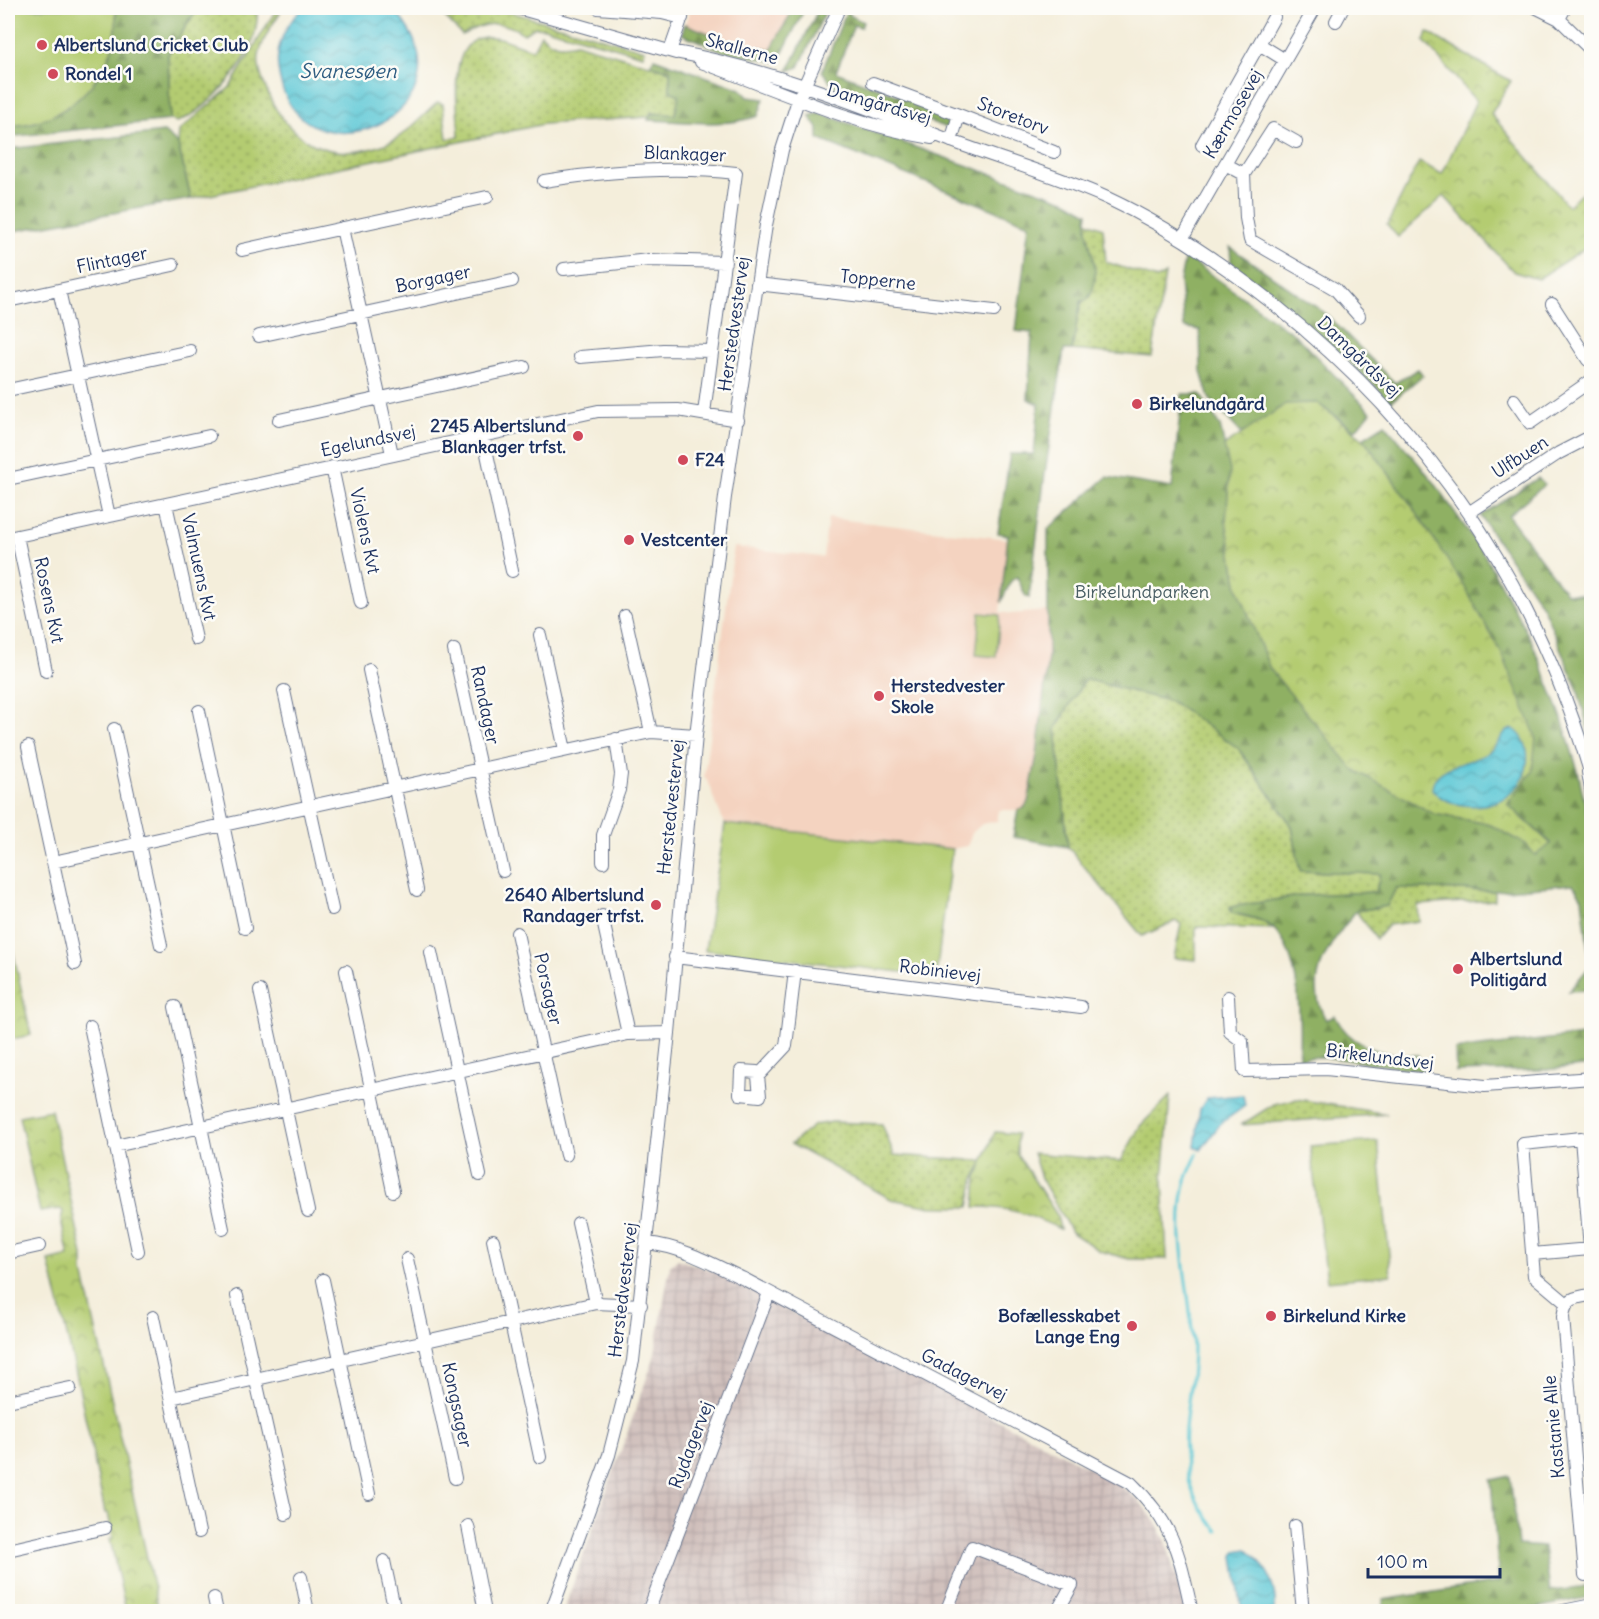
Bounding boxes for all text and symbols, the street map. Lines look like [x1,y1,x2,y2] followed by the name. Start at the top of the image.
[703,28,781,69] street label: Skallerne
[54,33,248,56] place label: Albertslund Cricket Club
[35,38,49,52] marker: Albertslund Cricket Club
[300,58,397,83] water label: Svanesøen
[65,62,133,85] place label: Rondel 1
[1198,65,1267,163] street label: Kærmosevej
[46,67,60,81] marker: Rondel 1
[824,78,934,129] street label: Damgårdsvej
[974,91,1052,140] street label: Storetorv
[643,141,727,166] street label: Blankager
[74,241,150,278] street label: Flintager
[713,255,754,393] street label: Herstedvestervej
[393,259,473,298] street label: Borgager
[839,264,917,295] street label: Topperne
[1313,311,1406,402] street label: Damgårdsvej
[1149,392,1265,415] place label: Birkelundgård
[1130,397,1144,411] marker: Birkelundgård
[430,414,566,458] place label: 2745 Albertslund Blankager trfst.
[318,419,417,462] street label: Egelundsvej
[571,429,585,443] marker: 2745 Albertslund Blankager trfst.
[1487,430,1552,483] street label: Ulfbuen
[695,448,726,471] place label: F24
[676,453,690,467] marker: F24
[345,486,386,576] street label: Violens Kvt
[177,511,222,623] street label: Valmuens Kvt
[641,528,728,551] place label: Vestcenter
[622,533,636,547] marker: Vestcenter
[29,555,70,645] street label: Rosens Kvt
[1075,580,1209,603] park label: Birkelundparken
[466,663,505,747] street label: Randager
[891,674,1005,718] place label: Herstedvester Skole
[872,689,886,703] marker: Herstedvester Skole
[652,738,689,876] street label: Herstedvestervej
[505,883,644,927] place label: 2640 Albertslund Randager trfst.
[649,898,663,912] marker: 2640 Albertslund Randager trfst.
[1470,947,1563,991] place label: Albertslund Politigård
[529,951,568,1028] street label: Porsager
[898,954,982,987] street label: Robinievej
[1451,962,1465,976] marker: Albertslund Politigård
[1325,1039,1435,1075] street label: Birkelundsvej
[603,1221,642,1359] street label: Herstedvestervej
[998,1304,1121,1348] place label: Bofællesskabet Lange Eng
[1283,1304,1406,1327] place label: Birkelund Kirke
[1264,1309,1278,1323] marker: Birkelund Kirke
[1125,1319,1139,1333] marker: Bofællesskabet Lange Eng
[917,1343,1011,1406] street label: Gadagervej
[437,1360,478,1450] street label: Kongsager
[1538,1374,1569,1480] street label: Kastanie Alle
[663,1398,718,1492] street label: Rydagervej
[1368,1541,1500,1579] scale bar
[1377,1550,1428,1573] text: 100 m

